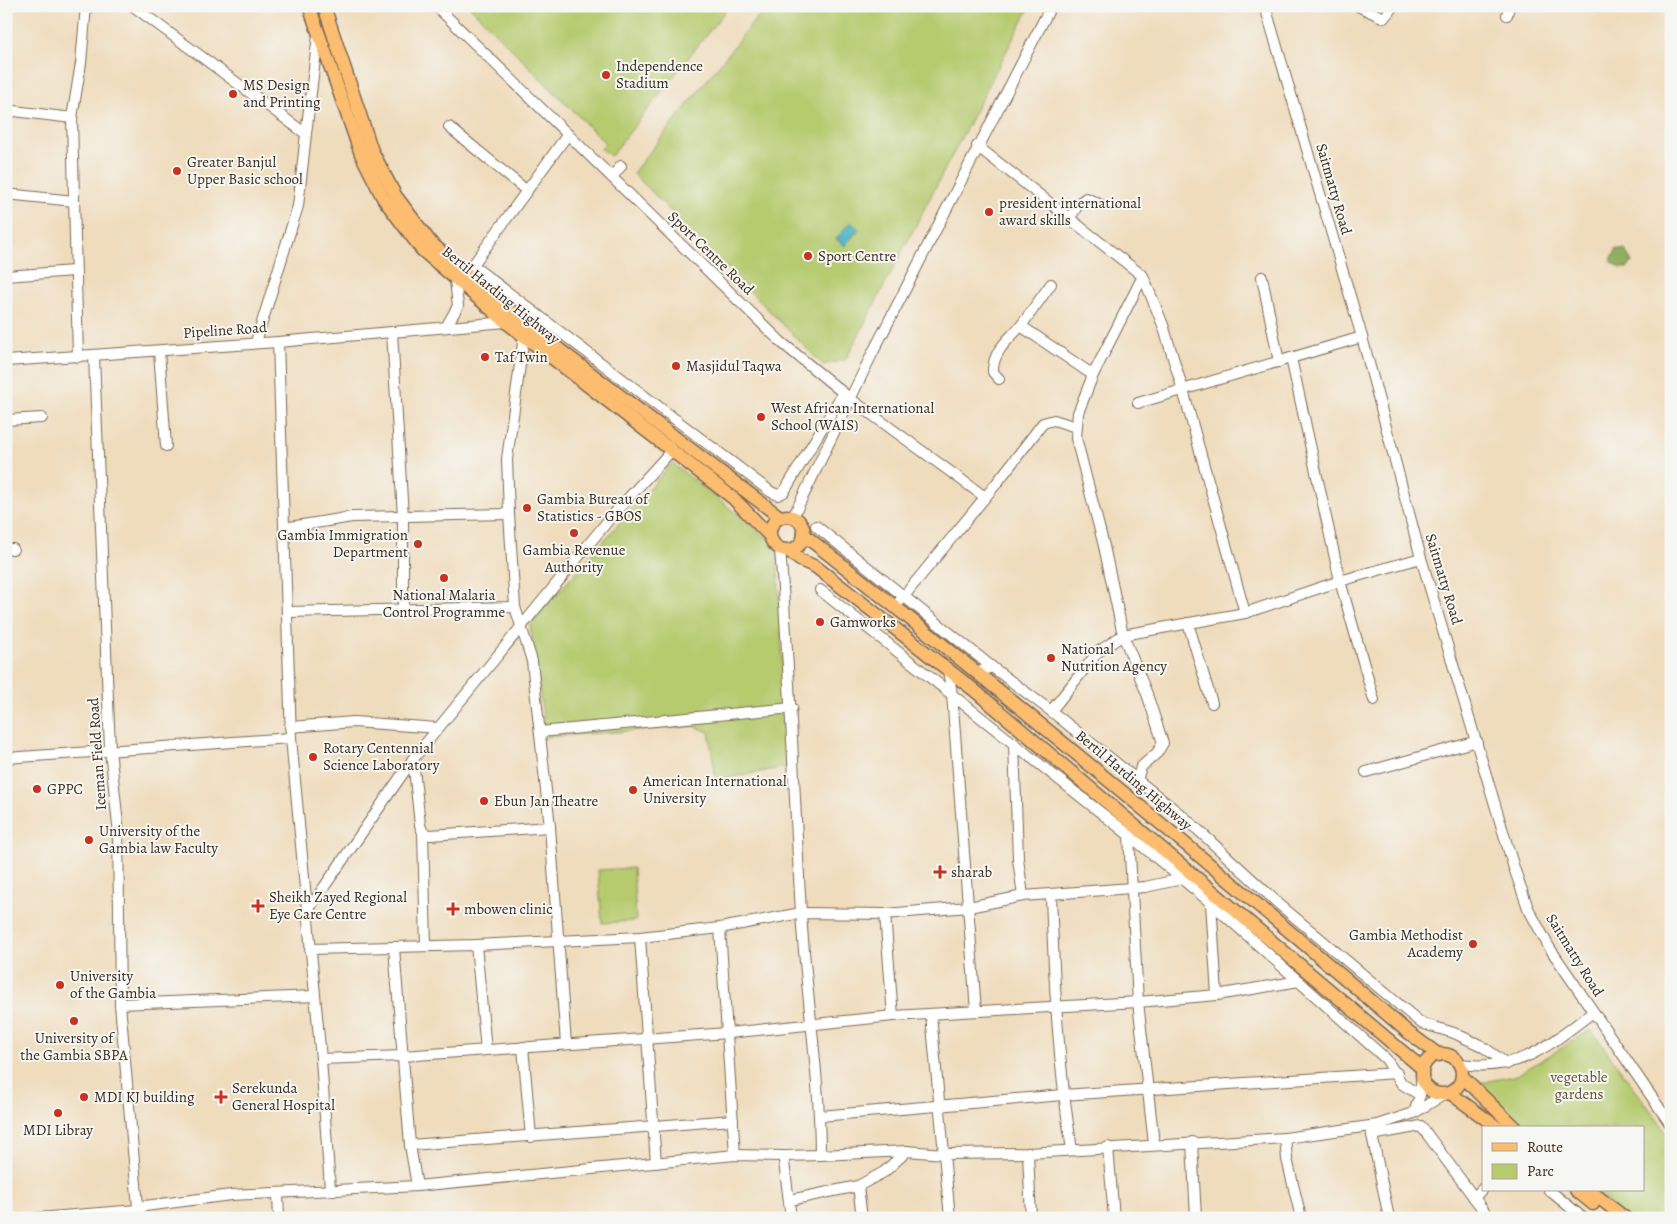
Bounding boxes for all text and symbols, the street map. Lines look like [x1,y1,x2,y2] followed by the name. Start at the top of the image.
[616,56,703,93] place label: Independence Stadium
[600,69,612,81] marker: Independence Stadium
[243,75,321,112] place label: MS Design and Printing
[227,88,239,100] marker: MS Design and Printing
[1311,141,1357,238] street label: Saitmatty Road
[187,152,303,189] place label: Greater Banjul Upper Basic school
[171,165,183,177] marker: Greater Banjul Upper Basic school
[999,193,1141,230] place label: president international award skills
[983,206,995,218] marker: president international award skills
[664,207,759,300] street label: Sport Centre Road
[438,241,564,349] street label: Bertil Harding Highway
[818,246,897,266] place label: Sport Centre
[802,250,814,262] marker: Sport Centre
[182,317,269,343] street label: Pipeline Road
[495,347,548,367] place label: Taf Twin
[479,351,491,363] marker: Taf Twin
[686,356,782,376] place label: Masjidul Taqwa
[670,360,682,372] marker: Masjidul Taqwa
[770,398,935,435] place label: West African International School (WAIS)
[755,411,767,423] marker: West African International School (WAIS)
[537,489,650,526] place label: Gambia Bureau of Statistics - GBOS
[521,502,533,514] marker: Gambia Bureau of Statistics - GBOS
[277,525,408,562] place label: Gambia Immigration Department
[568,527,580,539] marker: Gambia Revenue Authority
[1421,531,1468,628] street label: Saitmatty Road
[412,538,424,550] marker: Gambia Immigration Department
[523,540,626,577] place label: Gambia Revenue Authority
[438,572,450,584] marker: National Malaria Control Programme
[383,585,505,622] place label: National Malaria Control Programme
[830,612,896,632] place label: Gamworks
[814,616,826,628] marker: Gamworks
[1061,639,1167,676] place label: National Nutrition Agency
[1045,652,1057,664] marker: National Nutrition Agency
[83,696,111,811] street label: Iceman Field Road
[1072,725,1197,835] street label: Bertil Harding Highway
[323,738,440,775] place label: Rotary Centennial Science Laboratory
[307,751,319,763] marker: Rotary Centennial Science Laboratory
[642,771,787,808] place label: American International University
[47,779,83,799] place label: GPPC
[31,783,43,795] marker: GPPC
[627,784,639,796] marker: American International University
[494,791,599,811] place label: Ebun Jan Theatre
[478,795,490,807] marker: Ebun Jan Theatre
[99,821,218,858] place label: University of the Gambia law Faculty
[83,834,95,846] marker: University of the Gambia law Faculty
[951,862,993,882] place label: sharab
[933,865,947,879] marker: sharab
[269,887,407,924] place label: Sheikh Zayed Regional Eye Care Centre
[251,899,265,913] marker: Sheikh Zayed Regional Eye Care Centre
[464,899,553,919] place label: mbowen clinic
[446,902,460,916] marker: mbowen clinic
[1542,910,1609,1001] street label: Saitmatty Road
[1349,925,1463,962] place label: Gambia Methodist Academy
[1467,938,1479,950] marker: Gambia Methodist Academy
[70,966,156,1003] place label: University of the Gambia
[54,979,66,991] marker: University of the Gambia
[68,1015,80,1027] marker: University of the Gambia SBPA
[20,1028,128,1065] place label: University of the Gambia SBPA
[1549,1067,1608,1104] park label: vegetable gardens
[232,1078,335,1115] place label: Serekunda General Hospital
[94,1087,195,1107] place label: MDI KJ building
[214,1090,228,1104] marker: Serekunda General Hospital
[78,1091,90,1103] marker: MDI KJ building
[52,1107,64,1119] marker: MDI Libray
[23,1120,93,1140] place label: MDI Libray
[1482,1126,1644,1192] legend
[1527,1137,1563,1157] text: Route
[1527,1161,1554,1181] text: Parc

